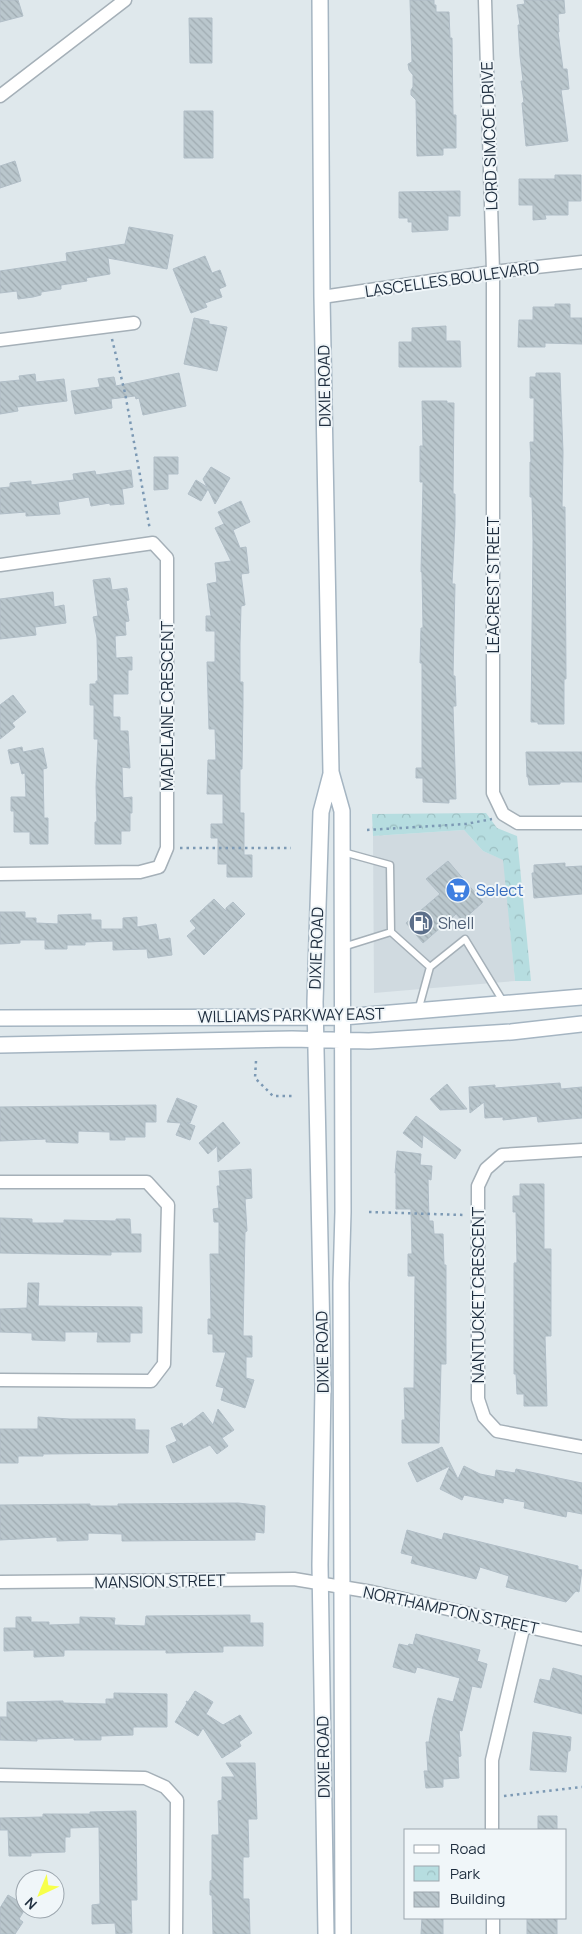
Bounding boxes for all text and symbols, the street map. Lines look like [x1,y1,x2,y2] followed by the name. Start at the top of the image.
[475,61,503,211] street label: LORD SIMCOE DRIVE
[363,256,541,302] street label: LASCELLES BOULEVARD
[312,344,336,427] street label: DIXIE ROAD
[482,516,504,653] street label: LEACREST STREET
[156,621,178,791] street label: MADELAINE CRESCENT
[445,877,471,903] supermarket icon: Select
[476,879,524,901] place label: Select
[304,906,328,990] street label: DIXIE ROAD
[408,910,434,936] fuel station icon: Shell
[438,912,474,934] place label: Shell
[197,1002,385,1028] street label: WILLIAMS PARKWAY EAST
[467,1206,489,1383] street label: NANTUCKET CRESCENT
[310,1310,334,1393] street label: DIXIE ROAD
[94,1569,226,1593] street label: MANSION STREET
[361,1581,541,1639] street label: NORTHAMPTON STREET
[311,1715,335,1798] street label: DIXIE ROAD
[404,1829,567,1919] legend
[450,1838,486,1859] text: Road
[450,1863,480,1884] text: Park
[15,1869,65,1919] north arrow
[450,1888,505,1909] text: Building
[20,1893,41,1914] text: N

